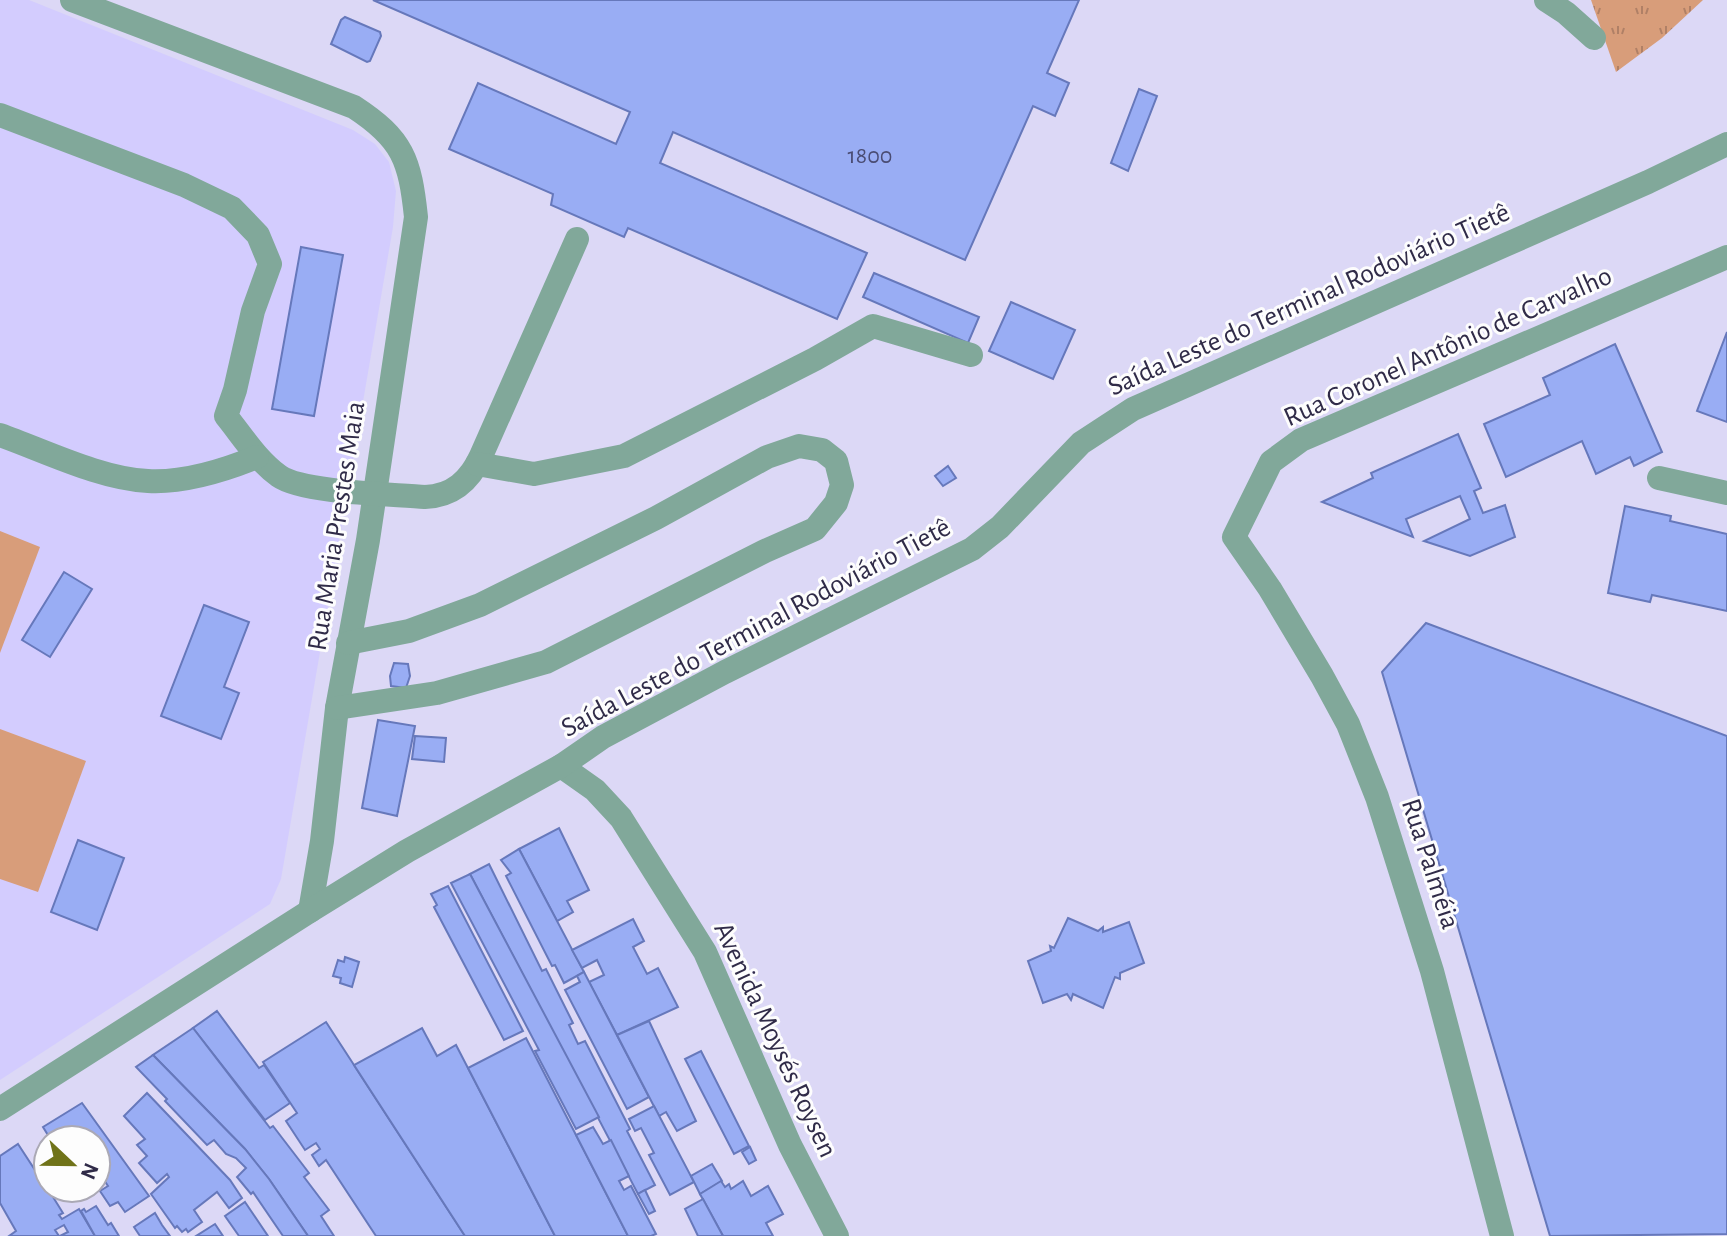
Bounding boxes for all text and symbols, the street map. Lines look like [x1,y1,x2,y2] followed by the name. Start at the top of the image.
[848,144,892,168] house number: 1800
[1104,198,1514,402] street label: Saída Leste do Terminal Rodoviário Tietê
[1280,262,1616,432] street label: Rua Coronel Antônio de Carvalho
[303,399,371,653] street label: Rua Maria Prestes Maia
[557,513,955,743] street label: Saída Leste do Terminal Rodoviário Tietê
[1396,795,1464,933] street label: Rua Palméia
[708,918,842,1162] street label: Avenida Moysés Roysen
[32,1124,112,1204] north arrow
[77,1160,103,1182] text: N

